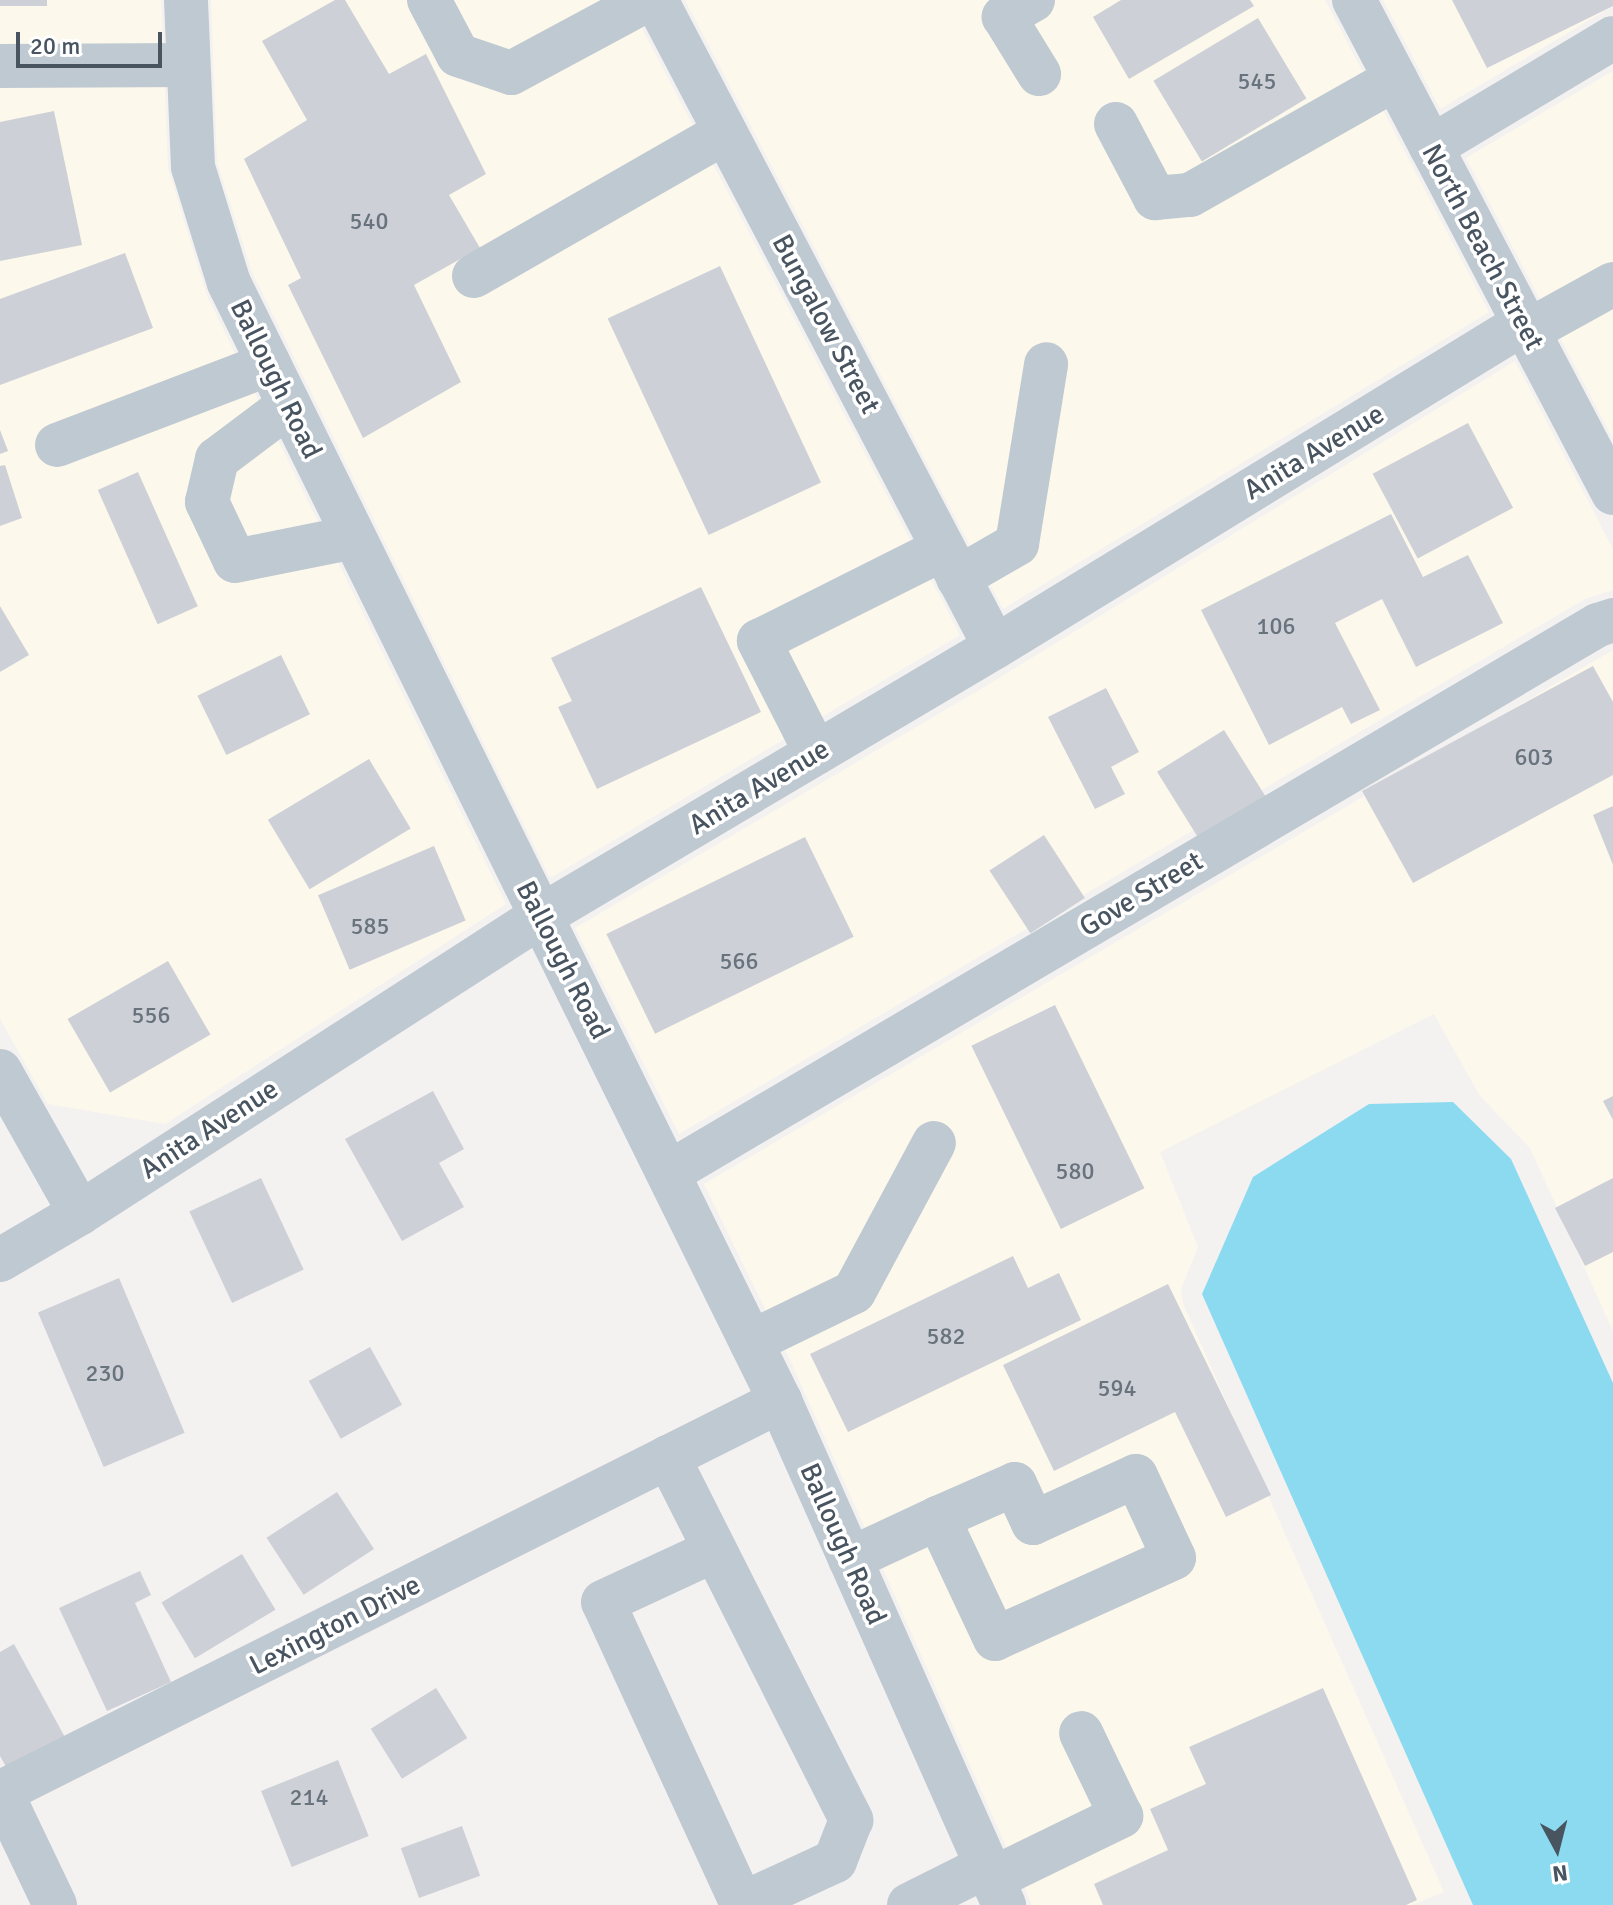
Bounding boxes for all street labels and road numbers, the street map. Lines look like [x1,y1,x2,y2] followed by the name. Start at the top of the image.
[1415,138,1551,356] street label: North Beach Street
[765,229,887,419] street label: Bungalow Street
[223,294,329,464] street label: Ballough Road
[1238,397,1390,507] street label: Anita Avenue
[683,732,835,842] street label: Anita Avenue
[1073,844,1209,944] street label: Gove Street
[509,875,617,1045] street label: Ballough Road
[134,1072,284,1186] street label: Anita Avenue
[792,1458,894,1630] street label: Ballough Road
[244,1568,426,1682] street label: Lexington Drive

